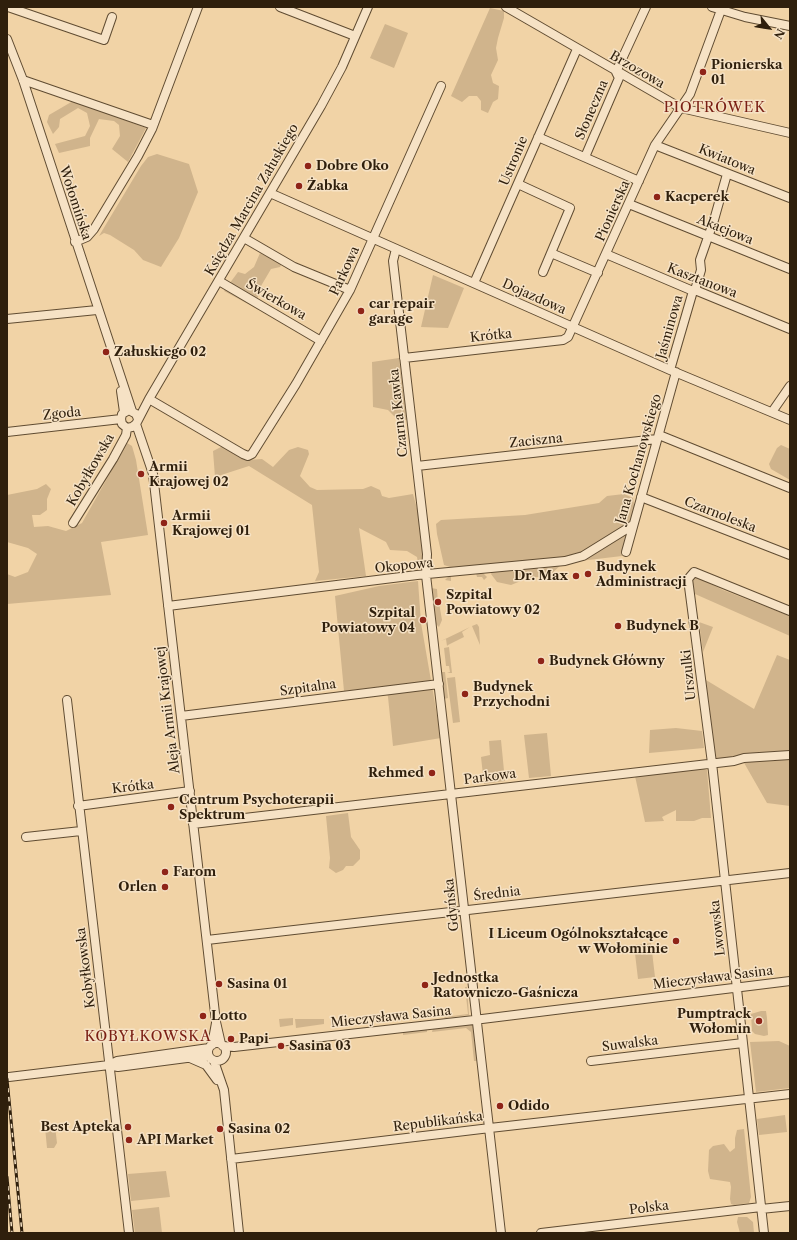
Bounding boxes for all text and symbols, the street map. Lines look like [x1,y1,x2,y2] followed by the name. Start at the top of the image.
[749,8,789,48] north arrow
[771,26,788,42] text: N
[607,48,667,92] street label: Brzozowa
[711,57,782,88] place label: Pionierska 01
[698,67,708,77] marker: Pionierska 01
[572,78,612,142] street label: Słoneczna
[664,100,766,116] district label: PIOTRÓWEK
[202,121,302,279] street label: Księdza Marcina Załuskiego
[497,134,531,188] street label: Ustronie
[696,142,758,178] street label: Kwiatowa
[316,158,389,174] place label: Dobre Oko
[303,161,313,171] marker: Dobre Oko
[56,164,94,242] street label: Wołomińska
[307,178,348,194] place label: Żabka
[593,178,633,244] street label: Pionierska
[294,181,304,191] marker: Żabka
[665,189,729,205] place label: Kacperek
[652,192,662,202] marker: Kacperek
[695,212,755,248] street label: Akacjowa
[327,244,363,298] street label: Parkowa
[665,260,739,302] street label: Kasztanowa
[243,276,309,324] street label: Świerkowa
[500,276,568,318] street label: Dojazdowa
[653,293,687,361] street label: Jaśminowa
[369,296,435,327] place label: car repair garage
[356,306,366,316] marker: car repair garage
[469,326,513,346] street label: Krótka
[114,344,206,360] place label: Załuskiego 02
[101,347,111,357] marker: Załuskiego 02
[387,368,411,458] street label: Czarna Kawka
[613,392,665,526] street label: Jana Kochanowskiego
[42,404,82,424] street label: Zgoda
[508,430,564,452] street label: Zaciszna
[64,431,118,509] street label: Kobyłkowska
[149,459,229,490] place label: Armii Krajowej 02
[136,469,146,479] marker: Armii Krajowej 02
[682,494,758,536] street label: Czarnoleska
[172,508,250,539] place label: Armii Krajowej 01
[159,518,169,528] marker: Armii Krajowej 01
[374,555,434,577] street label: Okopowa
[596,559,687,590] place label: Budynek Administracji
[514,568,568,584] place label: Dr. Max
[583,569,593,579] marker: Budynek Administracji
[571,571,581,581] marker: Dr. Max
[446,587,540,618] place label: Szpital Powiatowy 02
[433,597,443,607] marker: Szpital Powiatowy 02
[321,605,415,636] place label: Szpital Powiatowy 04
[418,615,428,625] marker: Szpital Powiatowy 04
[626,618,699,634] place label: Budynek B
[613,621,623,631] marker: Budynek B
[152,645,184,775] street label: Aleja Armii Krajowej
[679,649,699,701] street label: Urszulki
[549,653,665,669] place label: Budynek Główny
[536,656,546,666] marker: Budynek Główny
[279,676,337,700] street label: Szpitalna
[473,679,550,710] place label: Budynek Przychodni
[460,689,470,699] marker: Budynek Przychodni
[368,765,424,781] place label: Rehmed
[463,766,517,788] street label: Parkowa
[427,768,437,778] marker: Rehmed
[111,777,155,797] street label: Krótka
[179,792,334,823] place label: Centrum Psychoterapii Spektrum
[166,802,176,812] marker: Centrum Psychoterapii Spektrum
[173,864,216,880] place label: Farom
[160,867,170,877] marker: Farom
[441,878,463,932] street label: Gdyńska
[118,879,157,895] place label: Orlen
[160,882,170,892] marker: Orlen
[473,883,521,905] street label: Średnia
[707,899,729,957] street label: Lwowska
[488,926,668,957] place label: I Liceum Ogólnokształcące w Wołominie
[73,927,99,1009] street label: Kobyłkowska
[671,936,681,946] marker: I Liceum Ogólnokształcące w Wołominie
[652,963,774,993] street label: Mieczysława Sasina
[433,970,578,1001] place label: Jednostka Ratowniczo-Gaśnicza
[227,976,287,992] place label: Sasina 01
[214,979,224,989] marker: Sasina 01
[420,980,430,990] marker: Jednostka Ratowniczo-Gaśnicza
[330,1003,452,1031] street label: Mieczysława Sasina
[677,1006,751,1037] place label: Pumptrack Wołomin
[211,1008,247,1024] place label: Lotto
[198,1011,208,1021] marker: Lotto
[754,1016,764,1026] marker: Pumptrack Wołomin
[84,1029,212,1045] district label: KOBYŁKOWSKA
[239,1031,269,1047] place label: Papi
[601,1033,659,1055] street label: Suwalska
[226,1034,236,1044] marker: Papi
[289,1038,351,1054] place label: Sasina 03
[276,1041,286,1051] marker: Sasina 03
[508,1098,549,1114] place label: Odido
[495,1101,505,1111] marker: Odido
[392,1109,484,1135] street label: Republikańska
[40,1119,120,1135] place label: Best Apteka
[228,1121,290,1137] place label: Sasina 02
[123,1122,133,1132] marker: Best Apteka
[215,1124,225,1134] marker: Sasina 02
[137,1132,213,1148] place label: API Market
[124,1135,134,1145] marker: API Market
[628,1198,670,1218] street label: Polska

